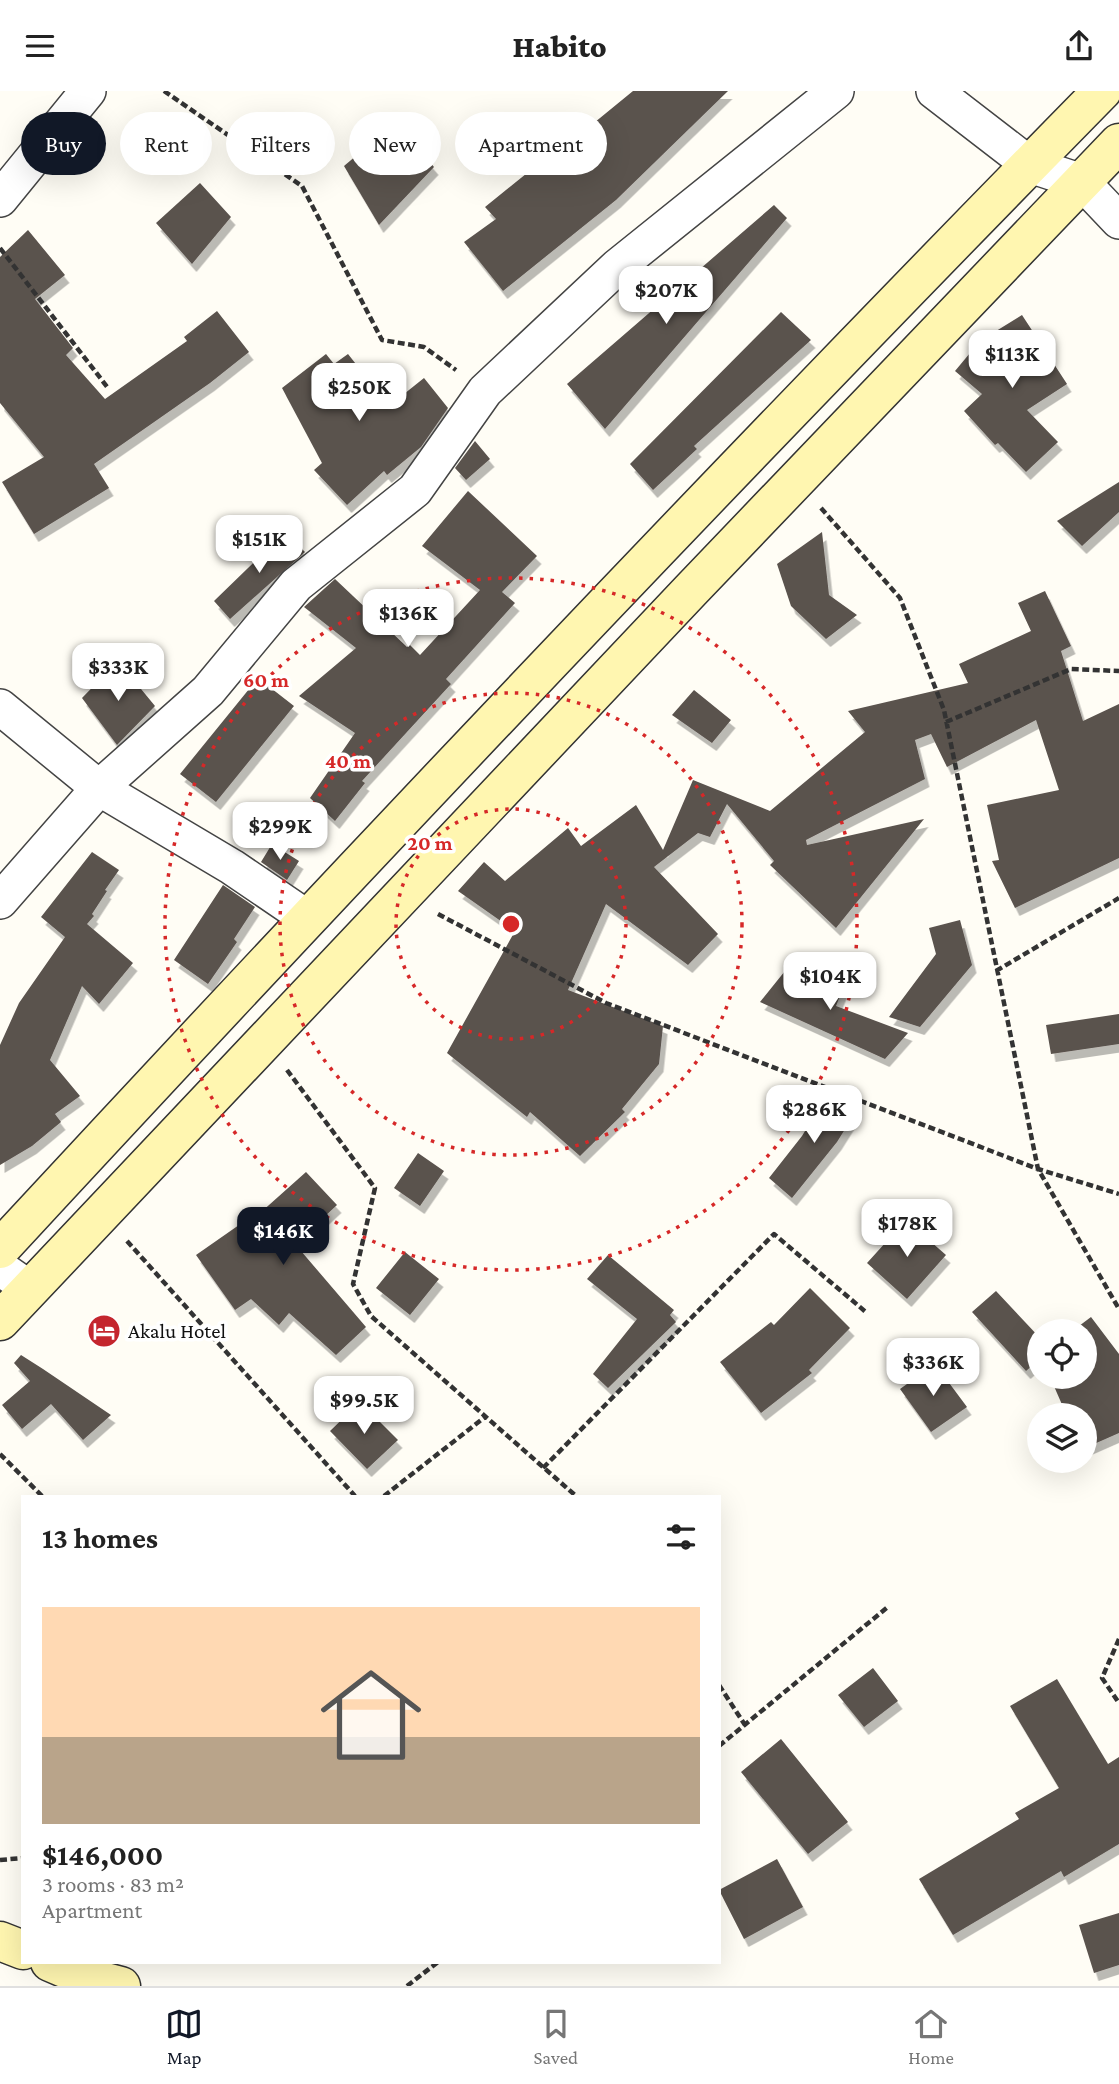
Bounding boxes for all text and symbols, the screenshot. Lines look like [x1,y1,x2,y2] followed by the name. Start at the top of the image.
[21,27,59,65] icon: menu
[1060,27,1098,65] icon: share
[512,28,607,64] text: Habito
[21,112,106,175] chip: Buy
[120,112,212,175] chip: Rent
[226,112,335,175] chip: Filters
[349,112,441,175] chip: New
[455,112,607,175] chip: Apartment
[617,267,715,326] pin: $207K
[635,276,697,302] text: $207K
[963,331,1061,390] pin: $113K
[985,340,1039,366] text: $113K
[310,363,408,423] pin: $250K
[327,373,391,399] text: $250K
[210,515,308,575] pin: $151K
[232,525,286,551] text: $151K
[359,589,457,649] pin: $136K
[379,599,437,625] text: $136K
[69,643,167,703] pin: $333K
[88,653,148,679] text: $333K
[243,668,289,692] text: 60 m
[325,749,371,773] text: 40 m
[231,803,329,862] pin: $299K
[249,812,311,838] text: $299K
[407,831,453,855] text: 20 m
[499,912,523,936] centre of rings
[781,953,879,1012] pin: $104K
[799,962,861,988] text: $104K
[765,1086,863,1145] pin: $286K
[782,1095,846,1121] text: $286K
[858,1199,956,1259] pin: $178K
[234,1207,332,1267] pin: $146K
[877,1209,937,1235] text: $178K
[253,1217,313,1243] text: $146K
[85,1312,123,1350] hotel icon: Akalu Hotel
[128,1319,226,1343] place label: Akalu Hotel
[1027,1319,1097,1473] map controls
[1027,1319,1097,1389] button: locate
[884,1339,982,1398] pin: $336K
[902,1348,964,1374] text: $336K
[307,1377,421,1436] pin: $99.5K
[330,1386,398,1412] text: $99.5K
[1027,1403,1097,1473] button: layers
[662,1518,700,1556] icon: filters
[42,1521,158,1554] text: 13 homes
[308,1652,434,1778] icon: home
[42,1838,163,1871] text: $146,000
[42,1871,184,1897] text: 3 rooms · 83 m²
[42,1897,142,1923] text: Apartment
[165,2005,203,2068] tab: Map
[533,2005,578,2068] tab: Saved
[908,2005,954,2068] tab: Home

